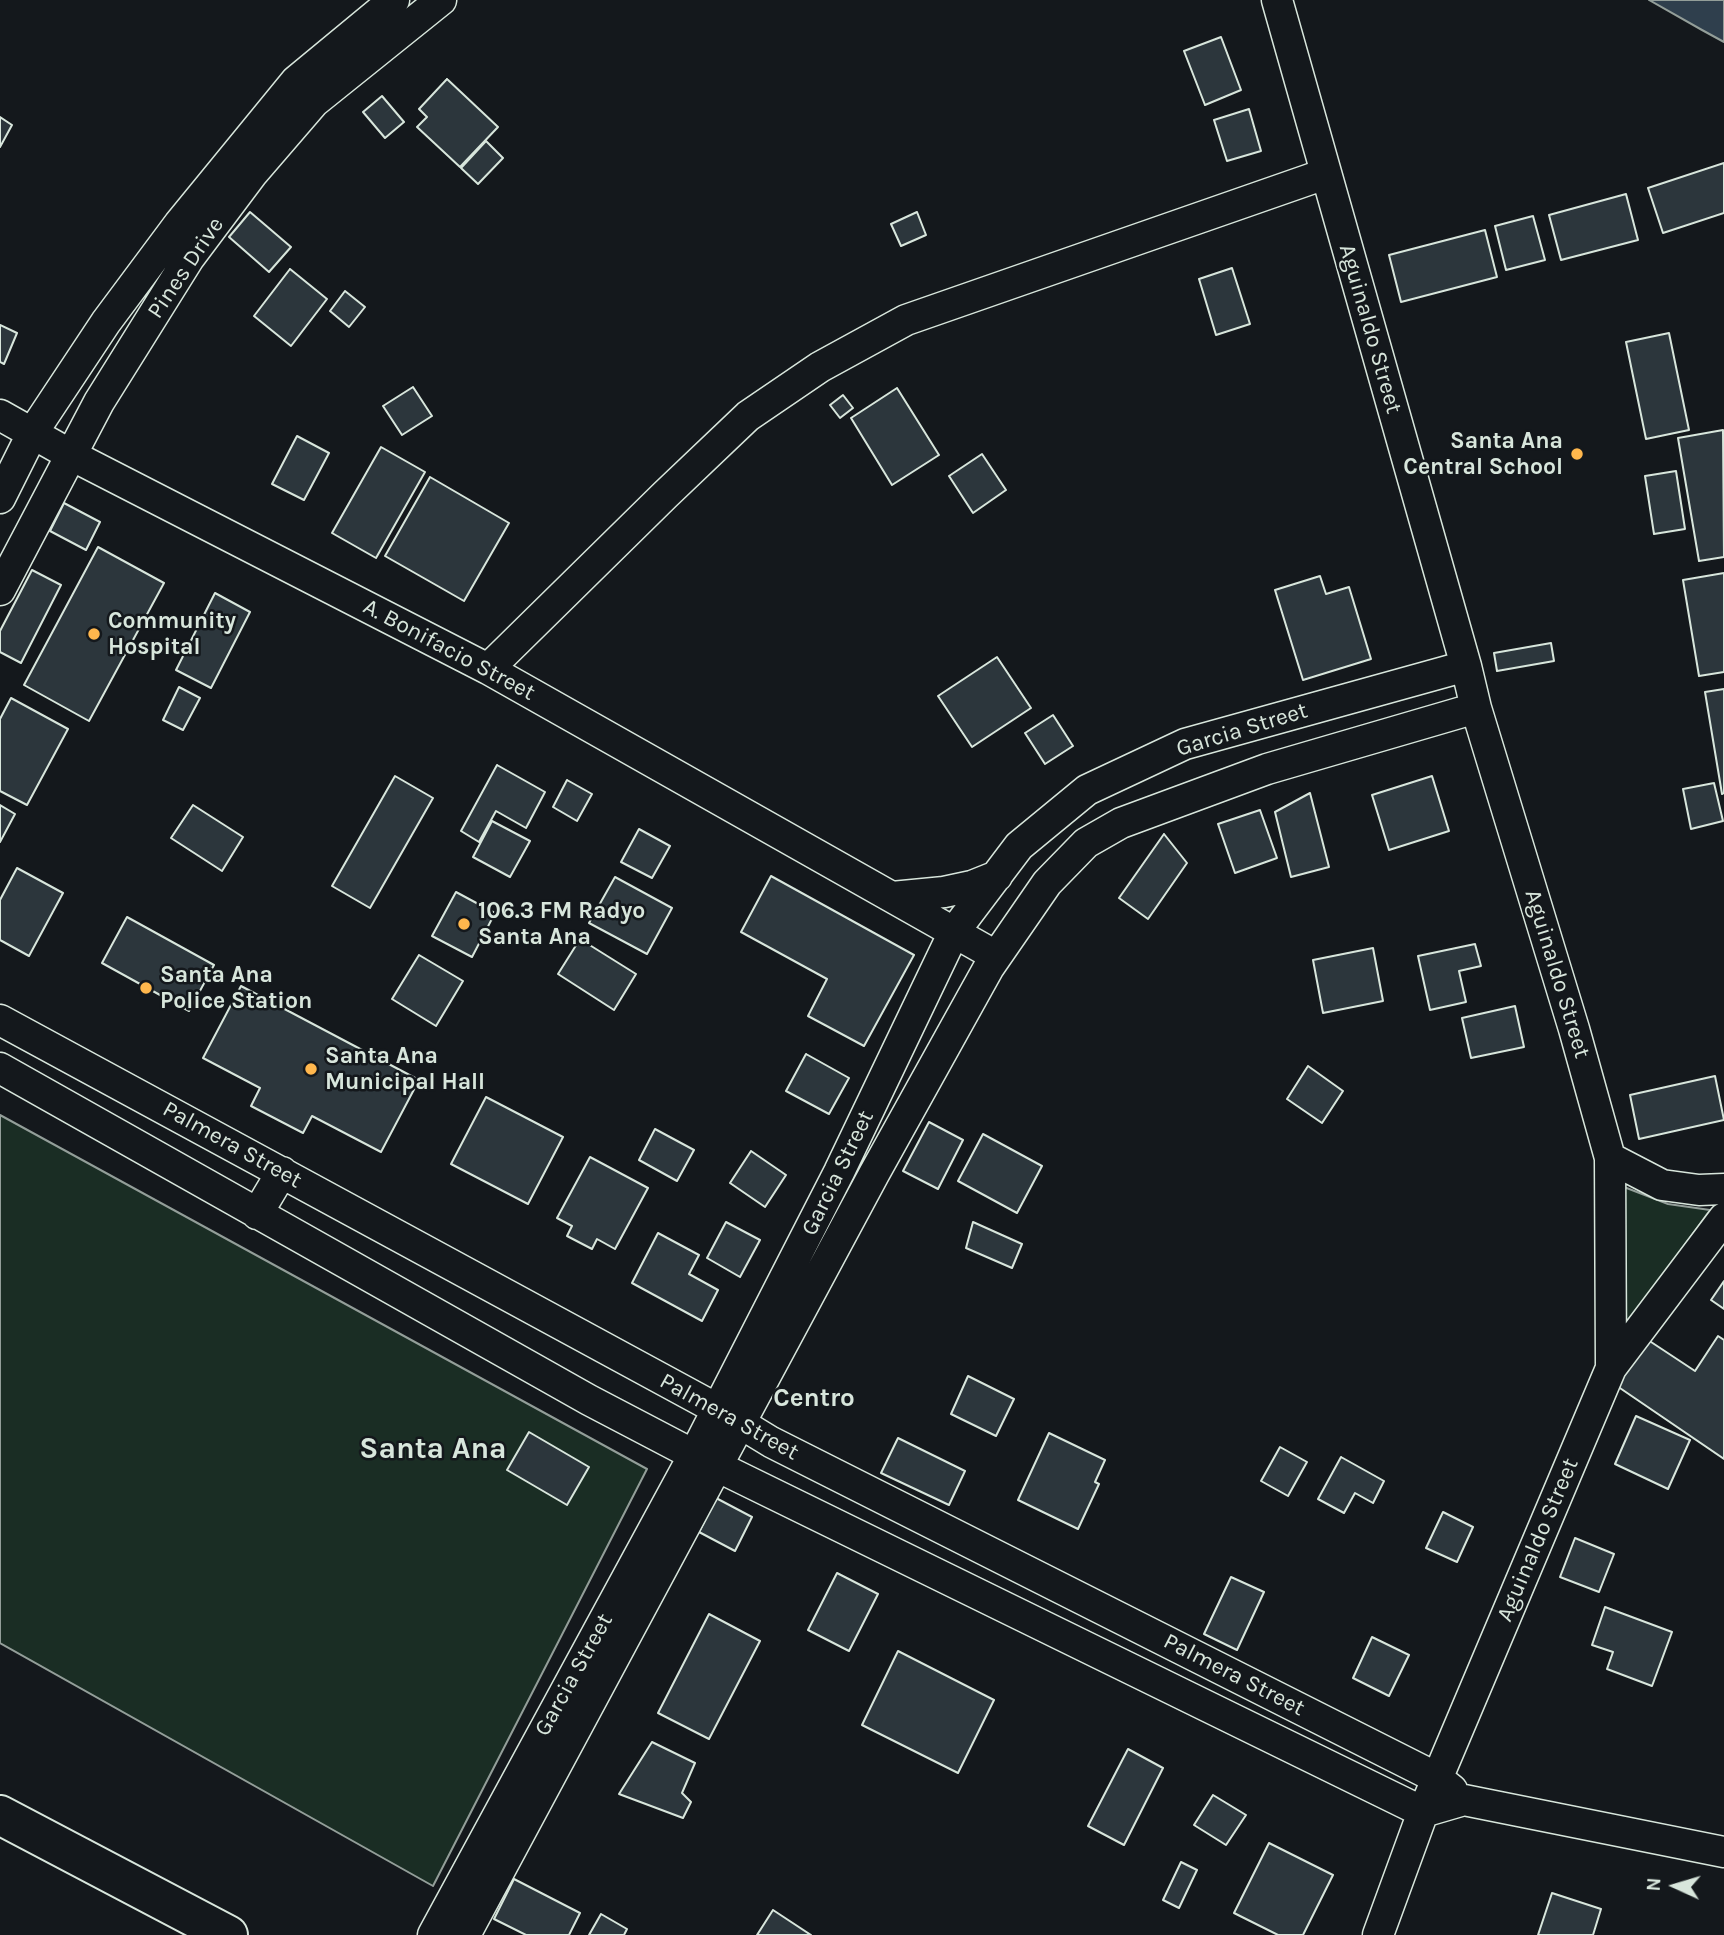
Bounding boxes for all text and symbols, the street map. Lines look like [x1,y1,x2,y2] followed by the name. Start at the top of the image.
[142,212,230,324] street label: Pines Drive
[1333,241,1407,417] street label: Aguinaldo Street
[1403,427,1563,481] place label: Santa Ana Central School
[1569,446,1585,462] marker: Santa Ana Central School
[358,593,540,707] street label: A. Bonifacio Street
[108,607,236,661] place label: Community Hospital
[86,626,102,642] marker: Community Hospital
[1173,697,1311,763] street label: Garcia Street
[1518,886,1596,1062] street label: Aguinaldo Street
[478,897,645,951] place label: 106.3 FM Radyo Santa Ana
[456,916,472,932] marker: 106.3 FM Radyo Santa Ana
[160,961,312,1015] place label: Santa Ana Police Station
[138,980,154,996] marker: Santa Ana Police Station
[325,1042,485,1096] place label: Santa Ana Municipal Hall
[303,1061,319,1077] marker: Santa Ana Municipal Hall
[158,1095,306,1195] street label: Palmera Street
[796,1106,880,1240] street label: Garcia Street
[655,1367,803,1467] street label: Palmera Street
[773,1383,855,1415] district label: Centro
[359,1431,507,1467] district label: Santa Ana
[1491,1454,1585,1626] street label: Aguinaldo Street
[529,1609,619,1741] street label: Garcia Street
[1159,1628,1309,1722] street label: Palmera Street
[1640,1851,1710,1921] north arrow
[1643,1877,1665,1892] text: N

